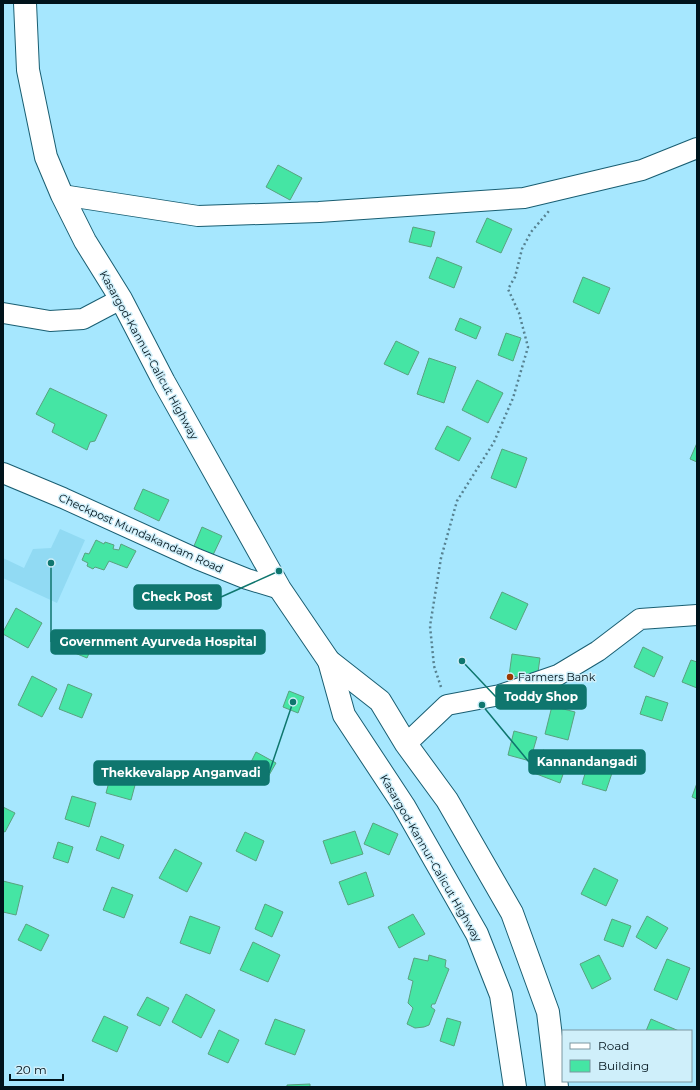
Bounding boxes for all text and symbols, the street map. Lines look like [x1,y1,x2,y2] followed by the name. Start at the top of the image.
[97,268,201,442] street label: Kasargod-Kannur-Calicut Highway
[57,490,225,576] street label: Checkpost Mundakandam Road
[134,585,221,609] callout: Check Post
[141,589,213,604] text: Check Post
[51,630,265,654] callout: Government Ayurveda Hospital
[59,634,257,649] text: Government Ayurveda Hospital
[518,670,596,684] place label: Farmers Bank
[505,672,515,682] marker: Farmers Bank
[496,685,586,709] callout: Toddy Shop
[504,689,578,704] text: Toddy Shop
[529,750,645,774] callout: Kannandangadi
[537,754,637,769] text: Kannandangadi
[94,761,269,785] callout: Thekkevalapp Anganvadi
[101,765,261,780] text: Thekkevalapp Anganvadi
[377,772,485,944] street label: Kasargod-Kannur-Calicut Highway
[562,1030,692,1082] legend
[598,1038,629,1053] text: Road
[10,1056,63,1082] scale bar
[598,1058,649,1073] text: Building
[16,1062,47,1077] text: 20 m

